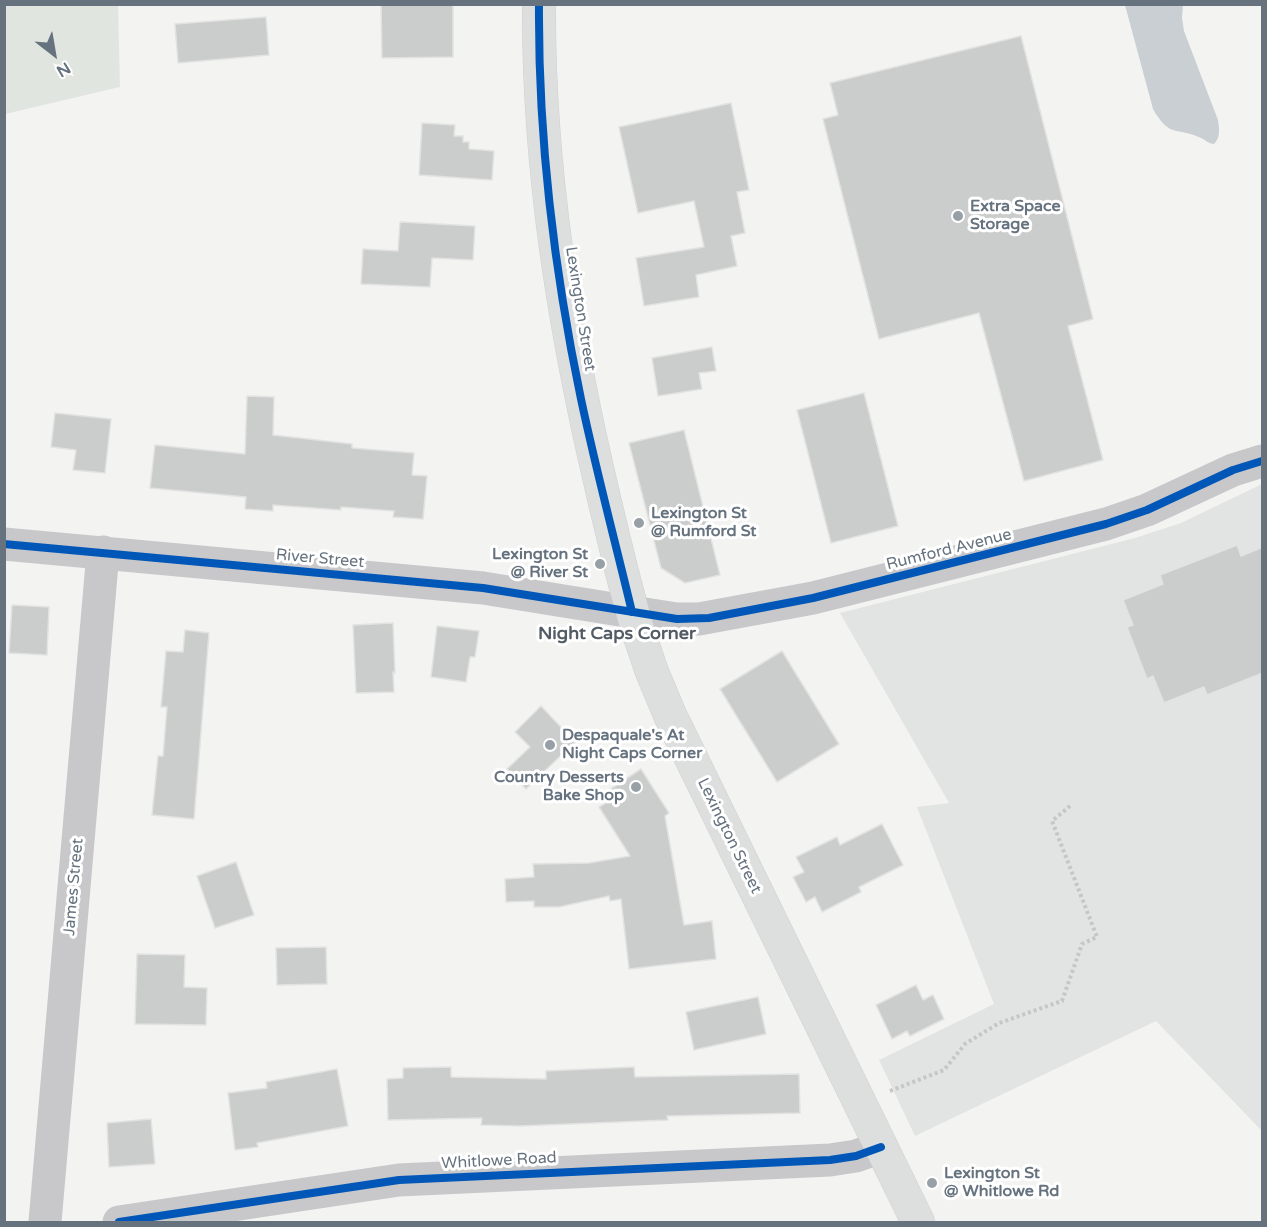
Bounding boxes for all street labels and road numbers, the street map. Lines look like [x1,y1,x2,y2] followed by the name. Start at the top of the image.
[561,245,599,373] street label: Lexington Street
[884,525,1014,575] street label: Rumford Avenue
[275,546,365,572] street label: River Street
[693,775,765,897] street label: Lexington Street
[60,837,88,937] street label: James Street
[441,1148,557,1174] street label: Whitlowe Road

